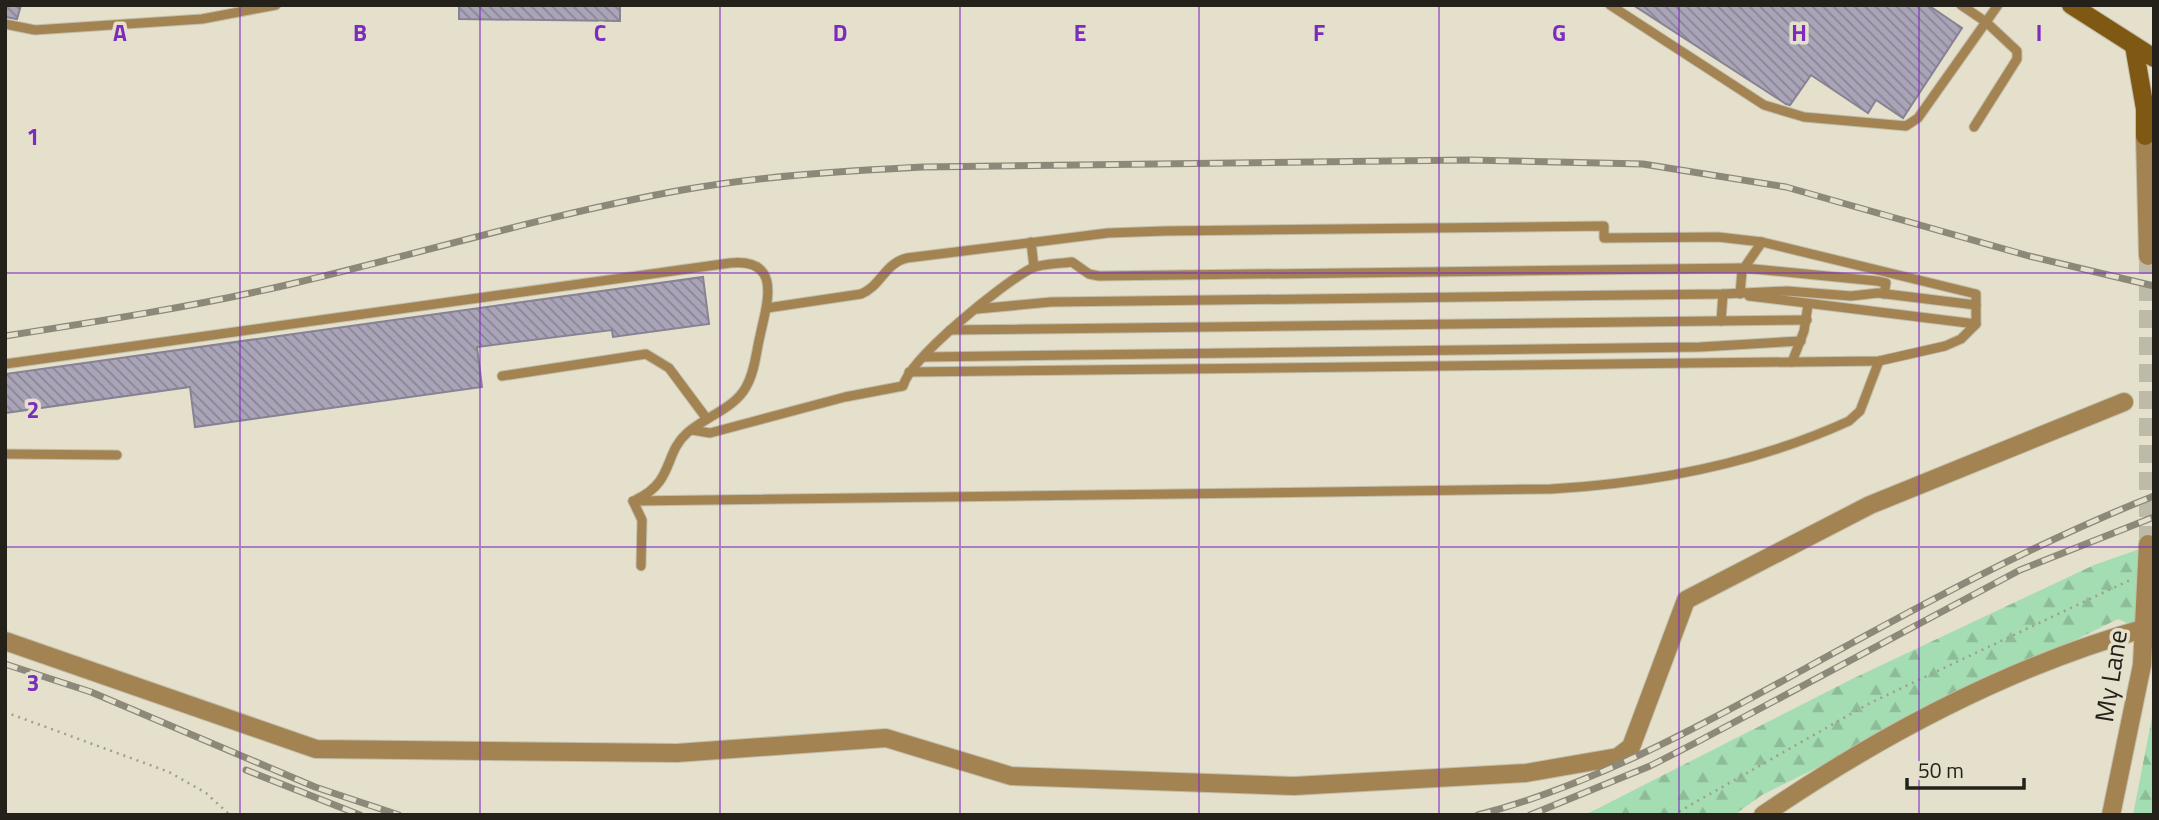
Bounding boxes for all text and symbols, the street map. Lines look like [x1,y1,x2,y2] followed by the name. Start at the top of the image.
[113,15,127,50] text: A
[353,15,367,50] text: B
[594,15,606,50] text: C
[833,15,847,50] text: D
[1074,15,1086,50] text: E
[1313,15,1325,50] text: F
[1552,15,1566,50] text: G
[1791,15,1807,50] text: H
[2036,15,2042,50] text: I
[27,119,39,154] text: 1
[27,392,39,427] text: 2
[2084,627,2137,725] street label: My Lane
[27,665,39,700] text: 3
[1907,746,2024,790] scale bar
[1918,754,1964,786] text: 50 m

